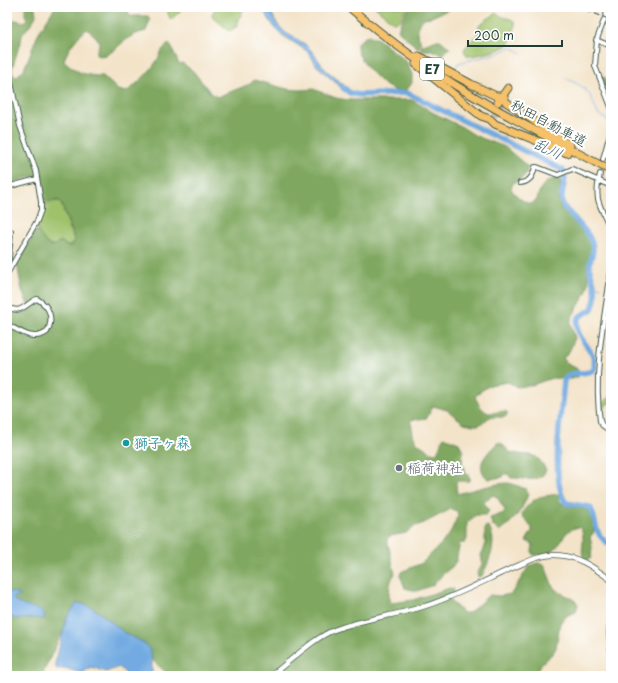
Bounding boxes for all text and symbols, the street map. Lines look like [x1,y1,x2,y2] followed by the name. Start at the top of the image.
[468,22,562,48] scale bar
[474,26,514,44] text: 200 m
[420,58,444,80] road number: E7
[507,94,591,152] street label: 秋田自動車道
[530,131,567,165] water label: 乱川
[134,432,190,453] place label: 獅子ヶ森
[121,438,131,448] marker: 獅子ヶ森
[407,457,463,478] place label: 稲荷神社
[394,463,404,473] marker: 稲荷神社

